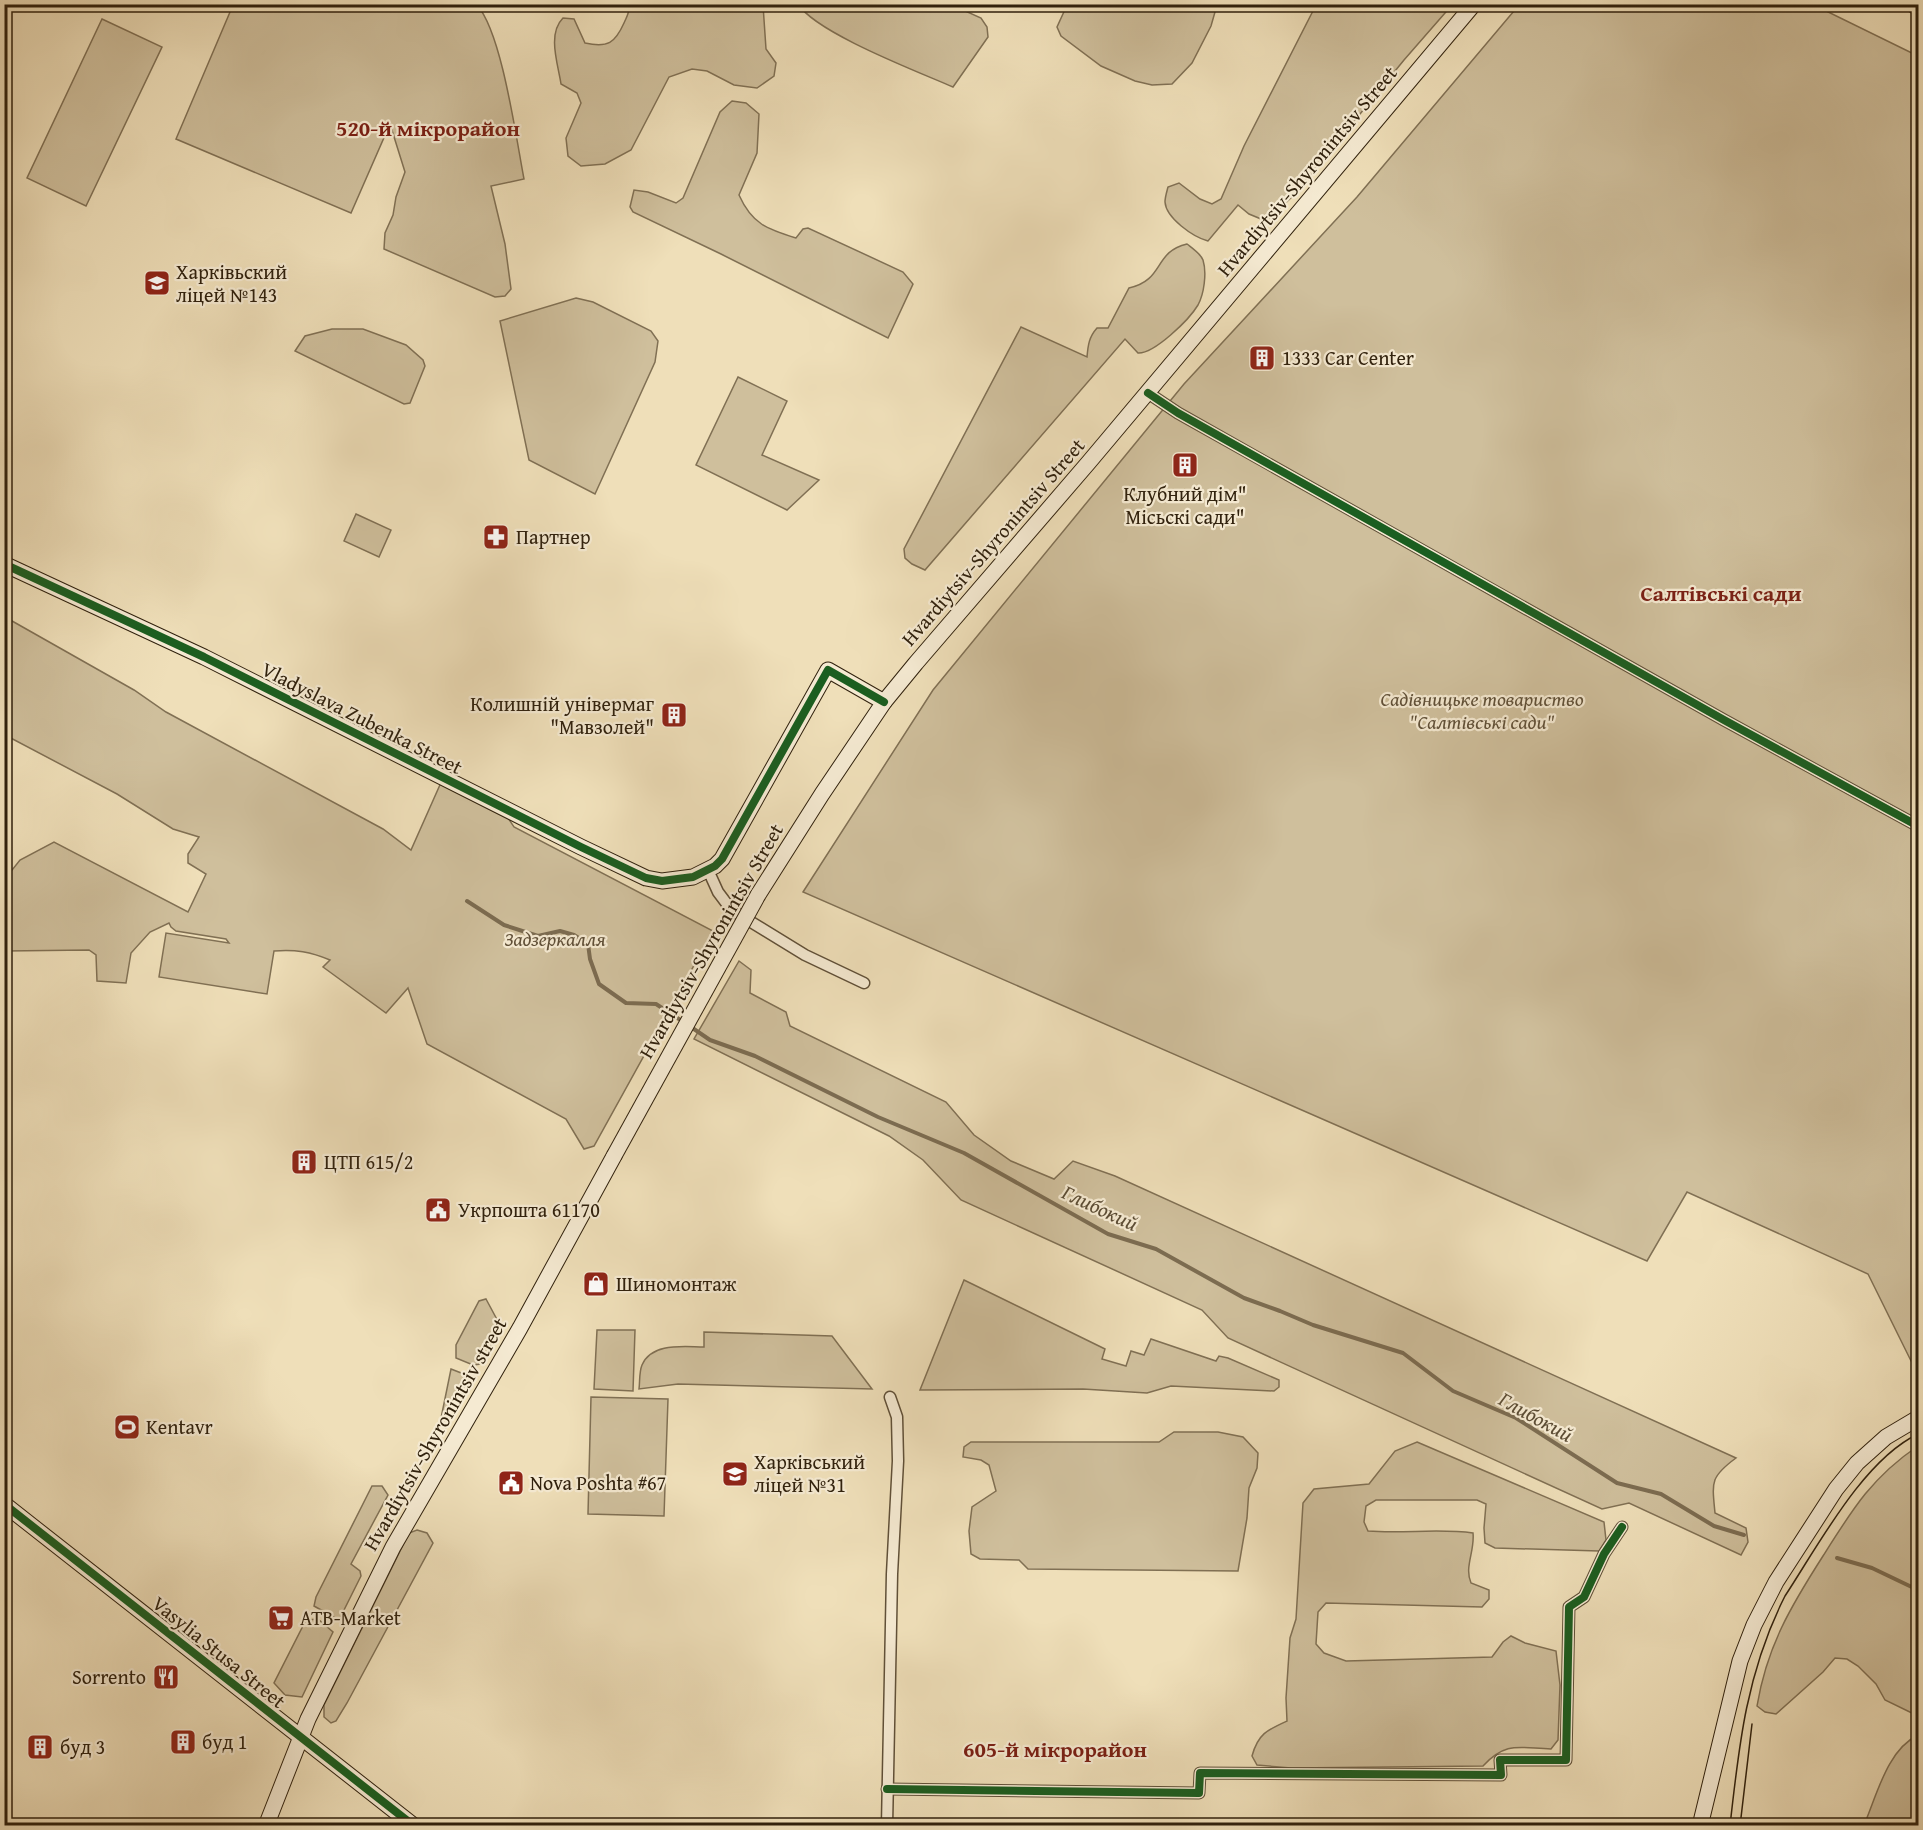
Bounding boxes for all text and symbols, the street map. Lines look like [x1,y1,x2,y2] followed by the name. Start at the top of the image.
[1210,59,1403,282] street label: Hvardiytsiv-Shyronintsiv Street
[336,112,520,144] district label: 520-й мікрорайон
[176,257,287,309] place label: Харківьский ліцей №143
[142,268,172,298] school or university icon: Харківьский ліцей №143
[1247,343,1277,373] building icon: 1333 Car Center
[1282,343,1414,372] place label: 1333 Car Center
[894,431,1091,652] street label: Hvardiytsiv-Shyronintsiv Street
[1170,450,1200,480] building icon: Клубний дім" Місьскі сади"
[1123,479,1247,531] place label: Клубний дім" Місьскі сади"
[481,522,511,552] pharmacy icon: Партнер
[516,522,591,551] place label: Партнер
[1640,577,1802,609] district label: Салтівські сади
[257,654,468,781] street label: Vladyslava Zubenka Street
[1381,684,1584,736] park label: Садівницьке товариство "Салтівські сади"
[470,689,655,741] place label: Колишній універмаг "Мавзолей"
[659,700,689,730] building icon: Колишній універмаг "Мавзолей"
[631,818,790,1064] street label: Hvardiytsiv-Shyronintsiv Street
[504,924,606,953] park label: Задзеркалля
[289,1147,319,1177] building icon: ЦТП 615/2
[324,1147,413,1176] place label: ЦТП 615/2
[1056,1176,1144,1239] water label: Глибокий
[423,1195,453,1225] public building icon: Укрпошта 61170
[458,1195,600,1224] place label: Укрпошта 61170
[581,1269,611,1299] shop icon: Шиномонтаж
[616,1269,737,1298] place label: Шиномонтаж
[356,1312,513,1556] street label: Hvardiytsiv-Shyronintsiv street
[1492,1383,1579,1450] water label: Глибокий
[112,1412,142,1442] sports icon: Kentavr
[146,1412,213,1441] place label: Kentavr
[754,1447,865,1499] place label: Харківський ліцей №31
[720,1459,750,1489] school or university icon: Харківський ліцей №31
[496,1468,526,1498] public building icon: Nova Poshta #67
[530,1468,666,1497] place label: Nova Poshta #67
[146,1589,292,1715] street label: Vasylia Stusa Street
[266,1603,296,1633] supermarket icon: ATB-Market
[300,1603,401,1632] place label: ATB-Market
[72,1662,146,1691] place label: Sorrento
[151,1662,181,1692] restaurant icon: Sorrento
[168,1727,198,1757] building icon: буд 1
[202,1727,247,1756] place label: буд 1
[25,1732,55,1762] building icon: буд 3
[60,1732,105,1761] place label: буд 3
[963,1733,1147,1765] district label: 605-й мікрорайон

